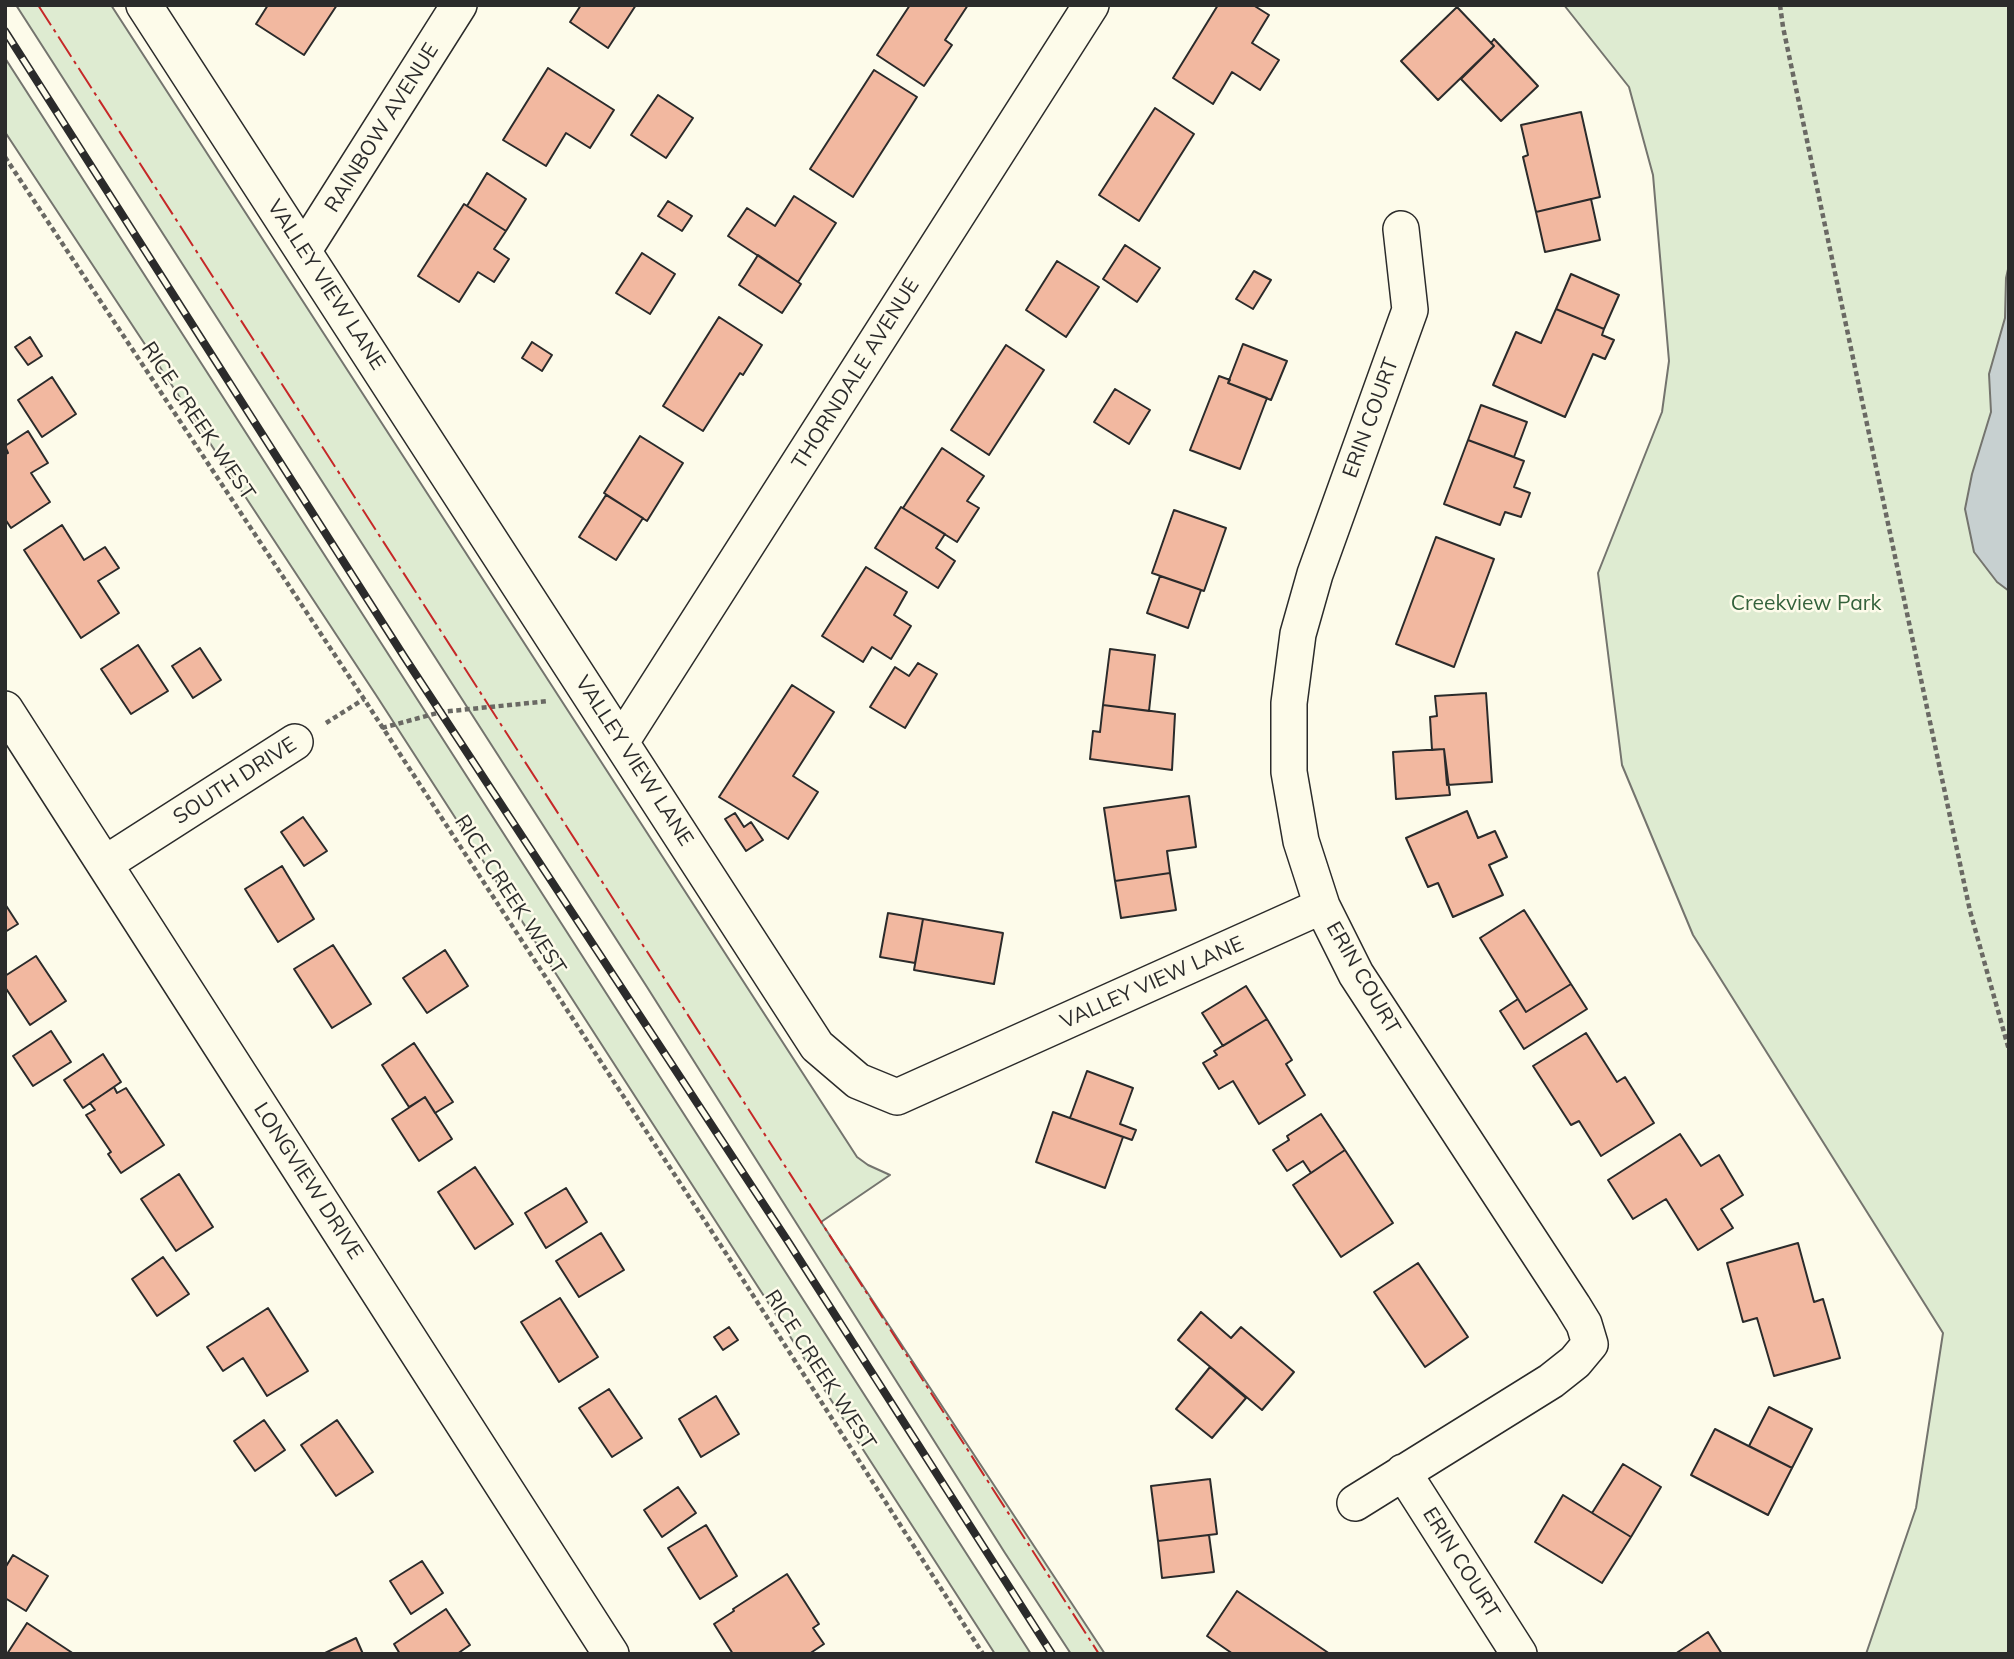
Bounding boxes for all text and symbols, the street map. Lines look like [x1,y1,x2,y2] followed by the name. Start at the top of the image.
[320,39,444,217] street label: RAINBOW AVENUE
[262,195,390,375] street label: VALLEY VIEW LANE
[787,274,925,474] street label: THORNDALE AVENUE
[136,337,260,505] street label: RICE CREEK WEST
[1338,355,1404,481] street label: ERIN COURT
[1731,591,1881,617] park label: Creekview Park
[570,671,698,851] street label: VALLEY VIEW LANE
[169,732,301,830] street label: SOUTH DRIVE
[449,810,571,980] street label: RICE CREEK WEST
[1321,917,1405,1039] street label: ERIN COURT
[1056,931,1248,1035] street label: VALLEY VIEW LANE
[248,1098,368,1264] street label: LONGVIEW DRIVE
[759,1285,881,1455] street label: RICE CREEK WEST
[1417,1503,1505,1623] street label: ERIN COURT

